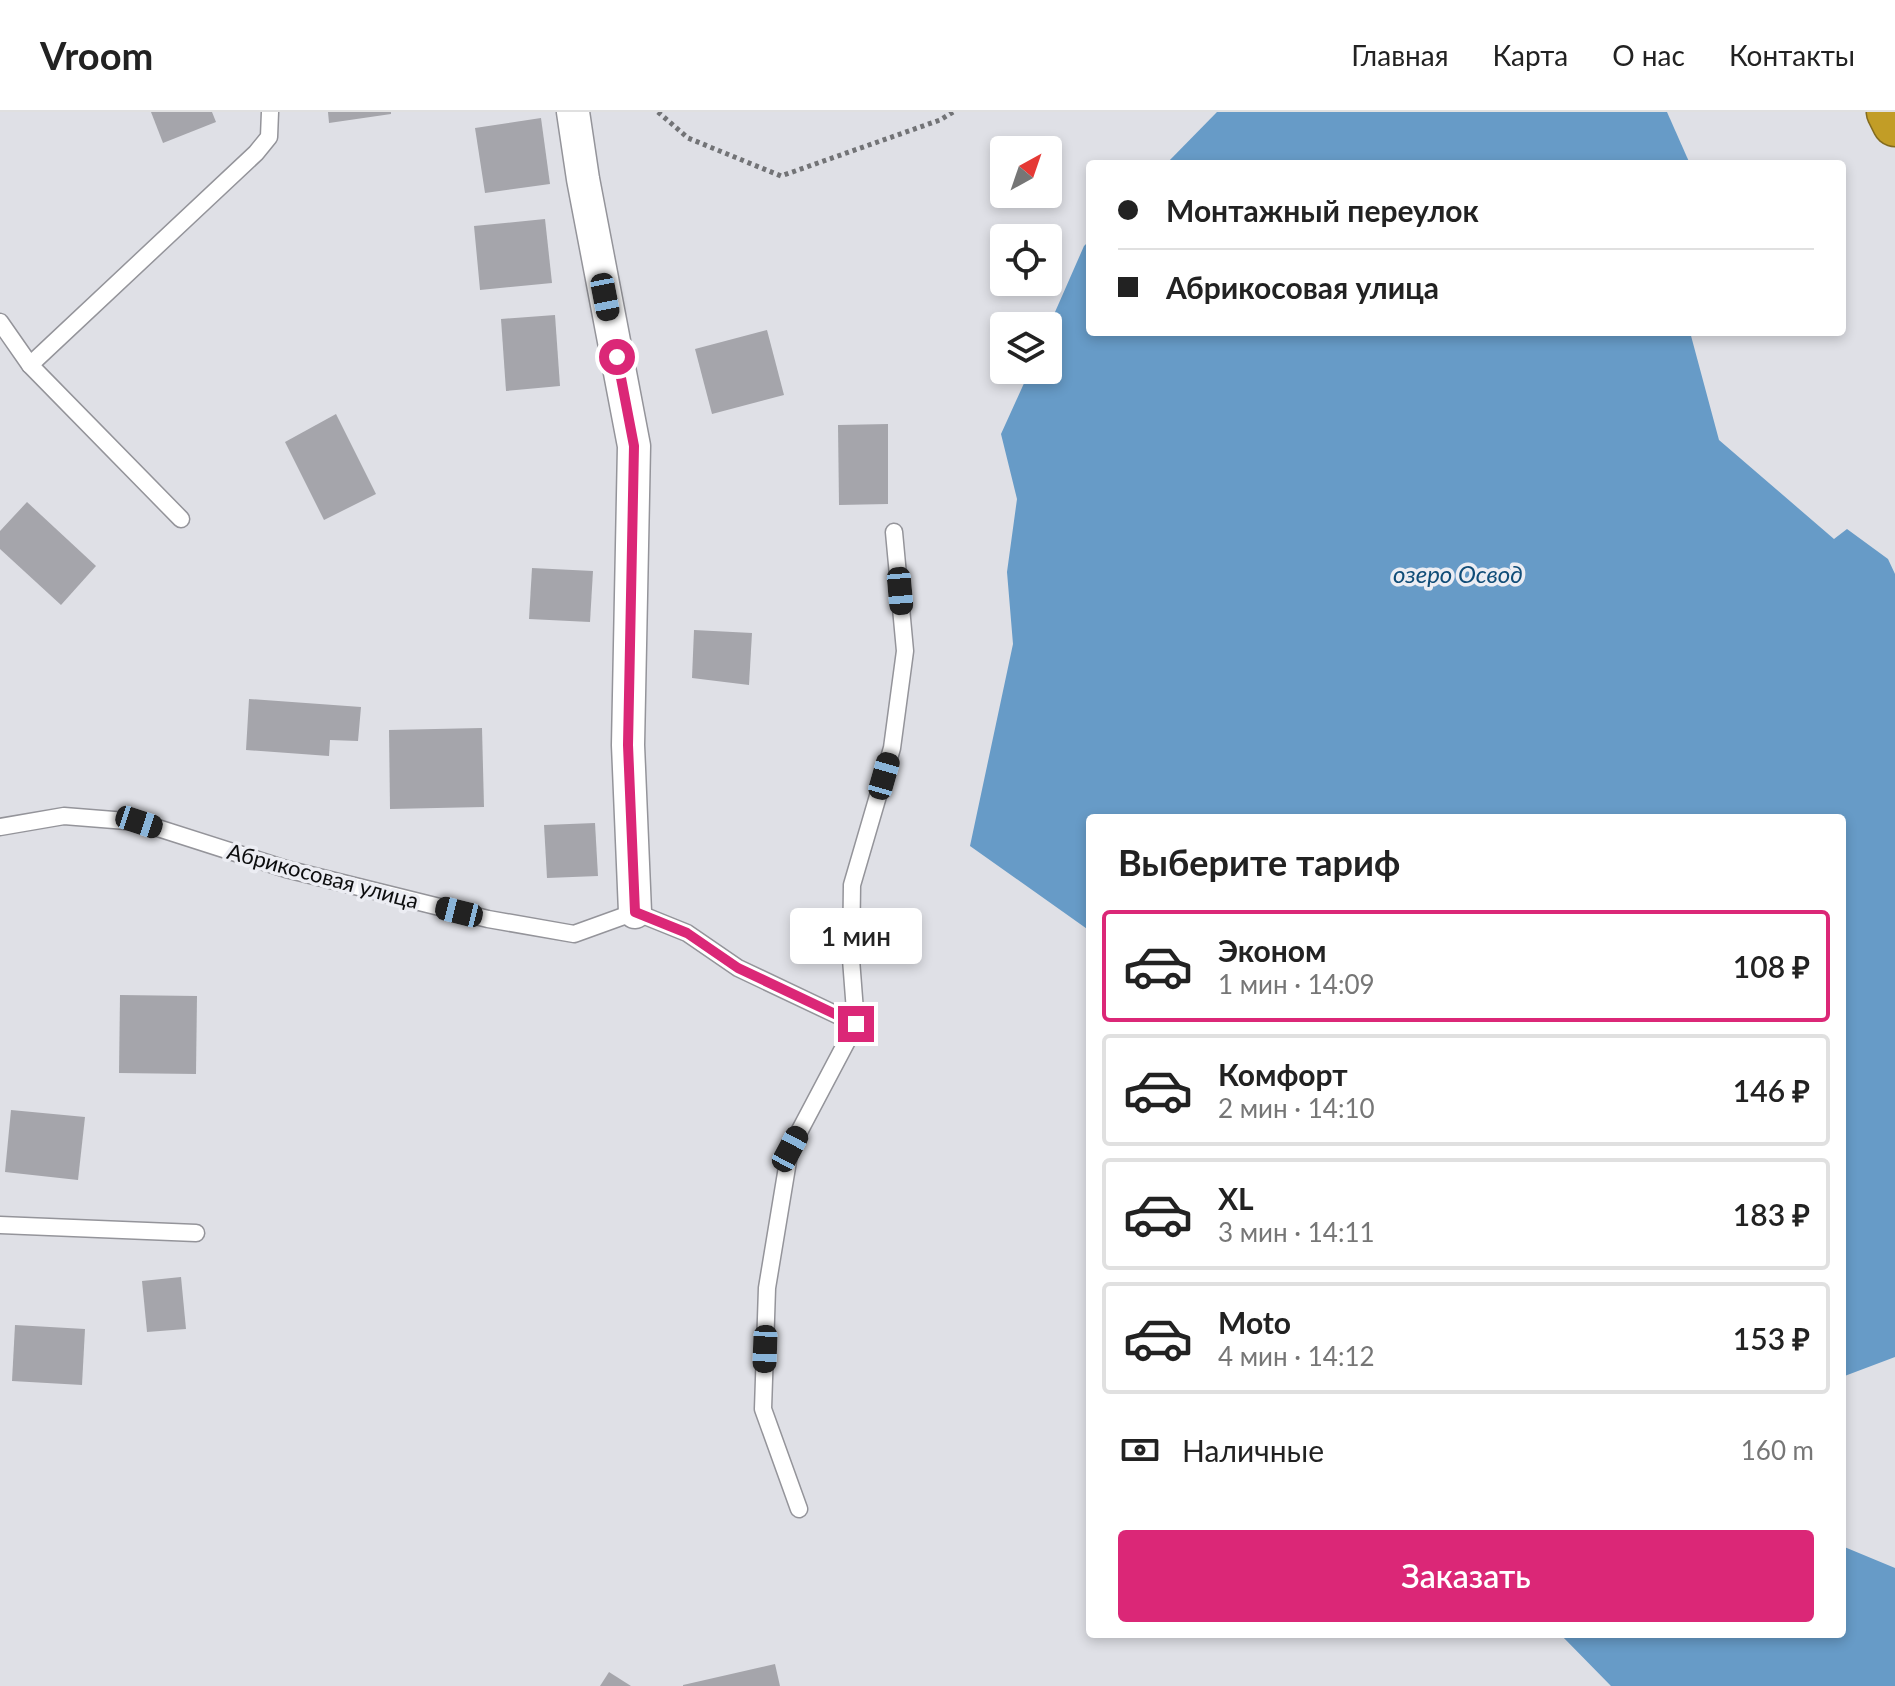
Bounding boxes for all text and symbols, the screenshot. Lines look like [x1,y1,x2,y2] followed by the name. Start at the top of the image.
[40,32,153,78] text: Vroom
[1351,38,1449,72] text: Главная
[1493,38,1568,72] text: Карта
[1612,38,1685,72] text: О нас
[1729,38,1855,72] text: Контакты
[990,136,1062,208] north arrow
[990,136,1062,384] map controls
[1166,192,1479,228] text: Монтажный переулок
[990,224,1062,296] button: locate
[1166,269,1439,305] text: Абрикосовая улица
[589,271,621,323] car
[990,312,1062,384] button: layers
[599,339,635,375] route start
[1393,559,1523,588] water label: озеро Освод
[886,566,914,616] car
[866,750,902,802] car
[112,803,166,841] car
[225,837,422,914] street label: Абрикосовая улица
[1118,840,1400,884] text: Выберите тариф
[433,895,485,929] car
[790,908,922,964] callout: 1 мин
[821,920,891,952] text: 1 мин
[1122,930,1194,1002] icon: car
[1218,932,1327,968] text: Эконом
[1733,948,1810,984] text: 108 ₽
[1218,968,1375,1000] text: 1 мин · 14:09
[838,1006,874,1042] route end
[1122,1054,1194,1126] icon: car
[1218,1056,1348,1092] text: Комфорт
[1733,1072,1810,1108] text: 146 ₽
[1218,1092,1375,1124] text: 2 мин · 14:10
[768,1122,812,1176] car
[1122,1178,1194,1250] icon: car
[1218,1180,1254,1216] text: XL
[1733,1196,1810,1232] text: 183 ₽
[1218,1216,1375,1248] text: 3 мин · 14:11
[1122,1302,1194,1374] icon: car
[1218,1304,1291,1340] text: Moto
[1733,1320,1810,1356] text: 153 ₽
[752,1325,778,1373] car
[1218,1340,1375,1372] text: 4 мин · 14:12
[1118,1428,1162,1472] icon: cash
[1182,1432,1324,1468] text: Наличные
[1741,1434,1814,1466] text: 160 m
[1118,1530,1814,1622] button: Заказать

